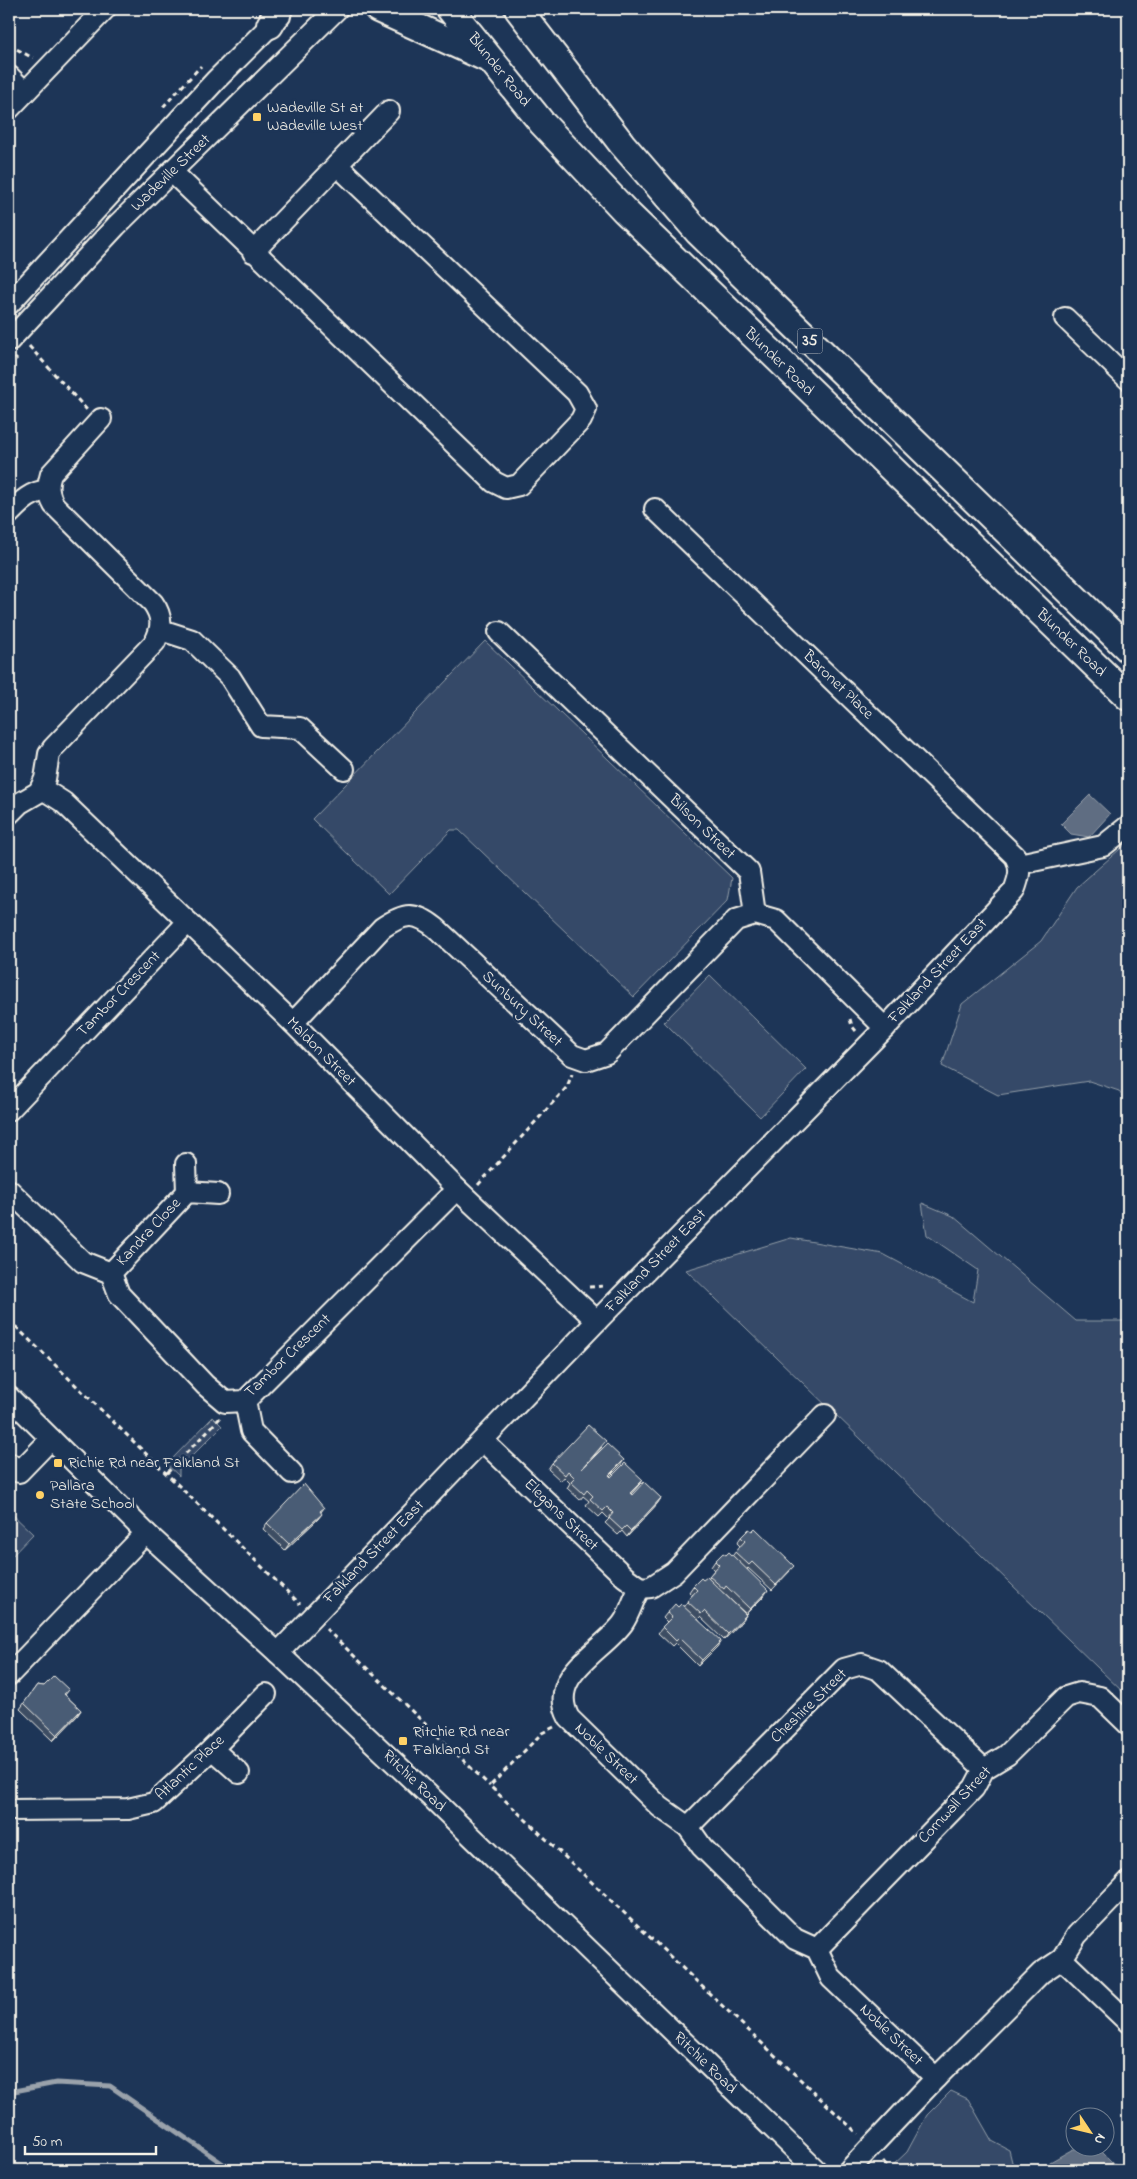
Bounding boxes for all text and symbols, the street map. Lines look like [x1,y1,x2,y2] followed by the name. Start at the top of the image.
[461,27,536,112] street label: Blunder Road
[267,96,364,138] place label: Wadeville St at Wadeville West
[251,111,263,123] marker: Wadeville St at Wadeville West
[126,128,217,217] street label: Wadeville Street
[738,322,819,402] street label: Blunder Road
[798,328,822,354] road number: 35
[1030,603,1111,683] street label: Blunder Road
[796,644,880,726] street label: Baronet Place
[662,788,741,866] street label: Bilson Street
[882,912,994,1030] street label: Falkland Street East
[71,945,167,1043] street label: Tambor Crescent
[476,965,568,1053] street label: Sunbury Street
[280,1011,362,1093] street label: Maldon Street
[111,1192,188,1272] street label: Kandra Close
[599,1203,713,1319] street label: Falkland Street East
[239,1308,337,1404] street label: Tambor Crescent
[68,1451,240,1475] place label: Richie Rd near Falkland St
[52,1457,64,1469] marker: Richie Rd near Falkland St
[518,1473,604,1557] street label: Elegans Street
[50,1474,135,1516] place label: Pallara State School
[34,1489,46,1501] marker: Pallara State School
[317,1494,431,1610] street label: Falkland Street East
[765,1663,853,1749] street label: Cheshire Street
[569,1717,644,1791] street label: Noble Street
[412,1720,509,1762] place label: Ritchie Rd near Falkland St
[150,1729,231,1807] street label: Atlantic Place
[397,1735,409,1747] marker: Ritchie Rd near Falkland St
[377,1744,451,1818] street label: Ritchie Road
[913,1760,998,1849] street label: Cornwall Street
[854,1998,929,2072] street label: Noble Street
[668,2026,742,2100] street label: Ritchie Road
[1064,2106,1114,2156] north arrow
[25,2124,156,2156] scale bar
[1088,2129,1111,2148] text: N
[32,2131,63,2153] text: 50 m

